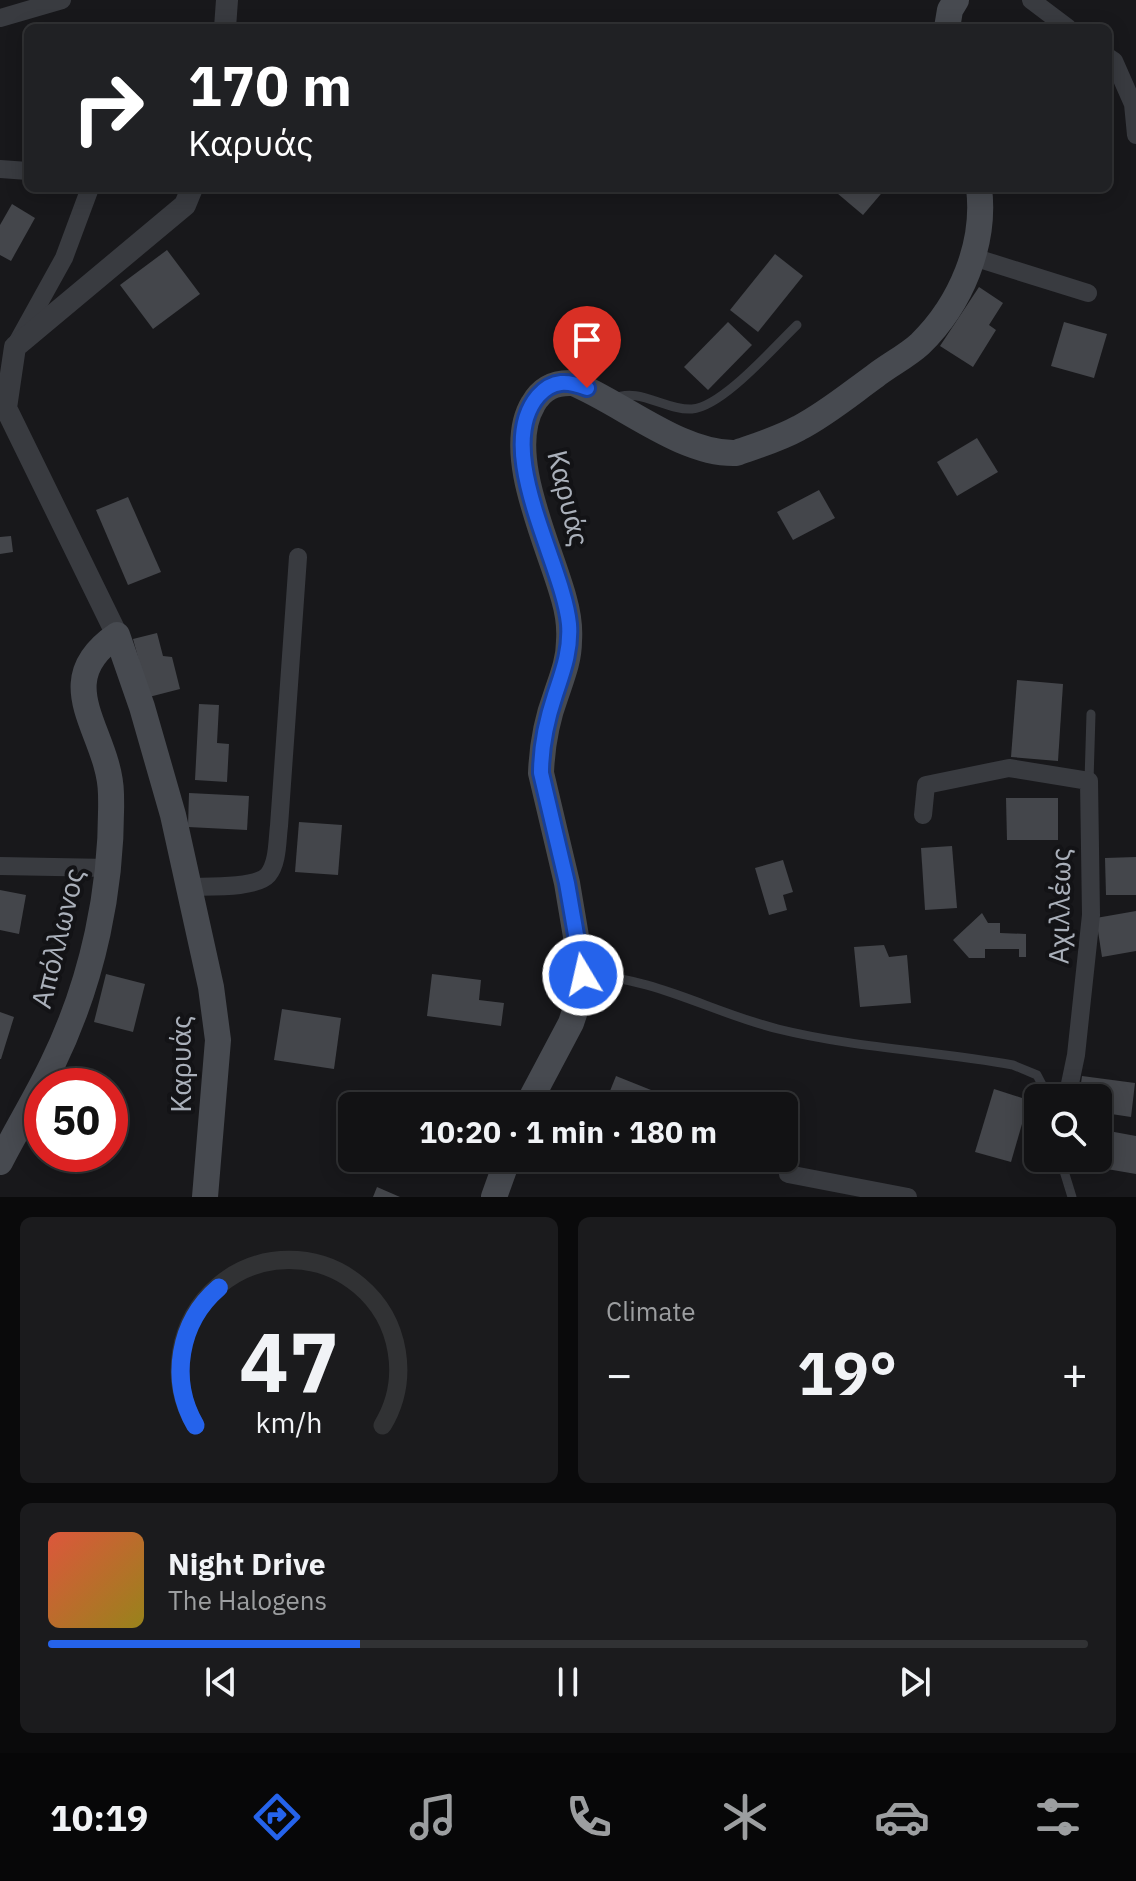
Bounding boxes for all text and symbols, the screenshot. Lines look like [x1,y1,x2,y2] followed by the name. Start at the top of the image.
[188,49,352,121] text: 170 m
[56,56,160,160] icon: right
[188,119,314,166] text: Καρυάς
[553,306,621,388] pin
[565,318,609,362] icon: arrive
[539,446,599,550] street label: Καρυάς
[1039,847,1079,965] street label: Αχιλλέως
[22,864,92,1012] street label: Απόλλωνος
[541,933,625,1017] position arrow
[162,1015,199,1113] street label: Καρυάς
[24,1068,128,1172] speed limit sign: 50
[1024,1084,1112,1172] map controls
[1024,1084,1112,1172] button: search
[419,1112,717,1151] text: 10:20 · 1 min · 180 m
[606,1294,696,1328] text: Climate
[239,1307,339,1415] text: 47
[797,1333,897,1412] text: 19°
[606,1345,632,1402] text: −
[1062,1345,1088,1402] text: +
[255,1404,323,1441] text: km/h
[168,1544,326,1583] text: Night Drive
[168,1583,327,1617] text: The Halogens
[199,1660,243,1704] icon: previous
[546,1660,590,1704] icon: pause
[893,1660,937,1704] icon: next
[249,1789,305,1845] icon: directions
[405,1789,461,1845] icon: music
[561,1789,617,1845] icon: phone
[717,1789,773,1845] icon: climate
[874,1789,930,1845] icon: car
[1030,1789,1086,1845] icon: filters
[50,1794,148,1841] text: 10:19

